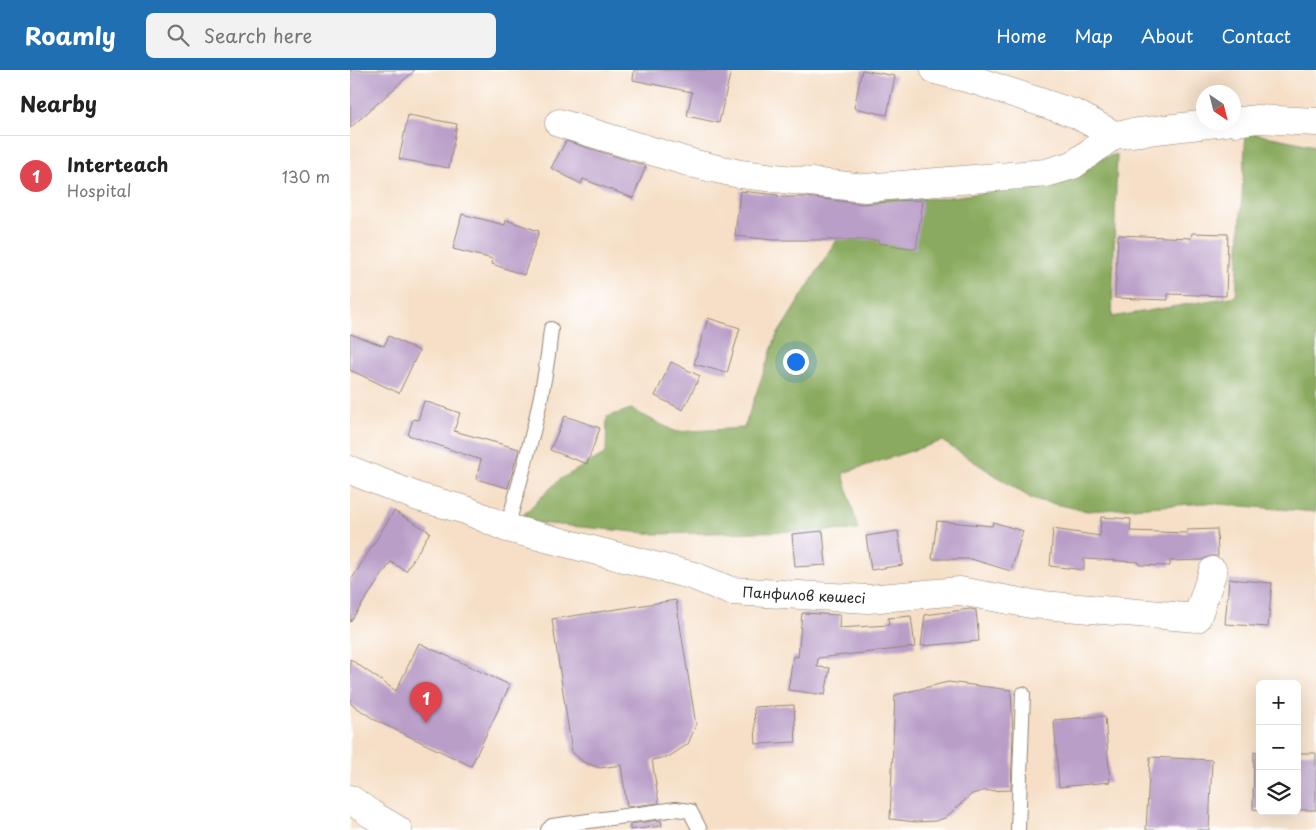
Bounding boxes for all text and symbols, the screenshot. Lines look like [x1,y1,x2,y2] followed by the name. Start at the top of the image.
[146,13,496,58] search box
[25,17,116,53] text: Roamly
[164,21,192,49] icon: search
[204,21,312,49] text: Search here
[996,22,1046,49] text: Home
[1074,22,1113,49] text: Map
[1141,22,1193,49] text: About
[1221,22,1291,49] text: Contact
[1196,85,1241,130] north arrow
[20,87,97,119] text: Nearby
[67,150,168,178] text: Interteach
[32,164,40,188] text: 1
[282,164,330,188] text: 130 m
[67,178,131,202] text: Hospital
[783,349,809,375] your location
[742,581,866,609] street label: Панфилов көшесі
[1256,680,1301,815] map controls
[1256,680,1301,725] button: +
[410,682,442,723] pin: 1
[1256,725,1301,770] button: −
[1256,770,1301,815] button: layers

